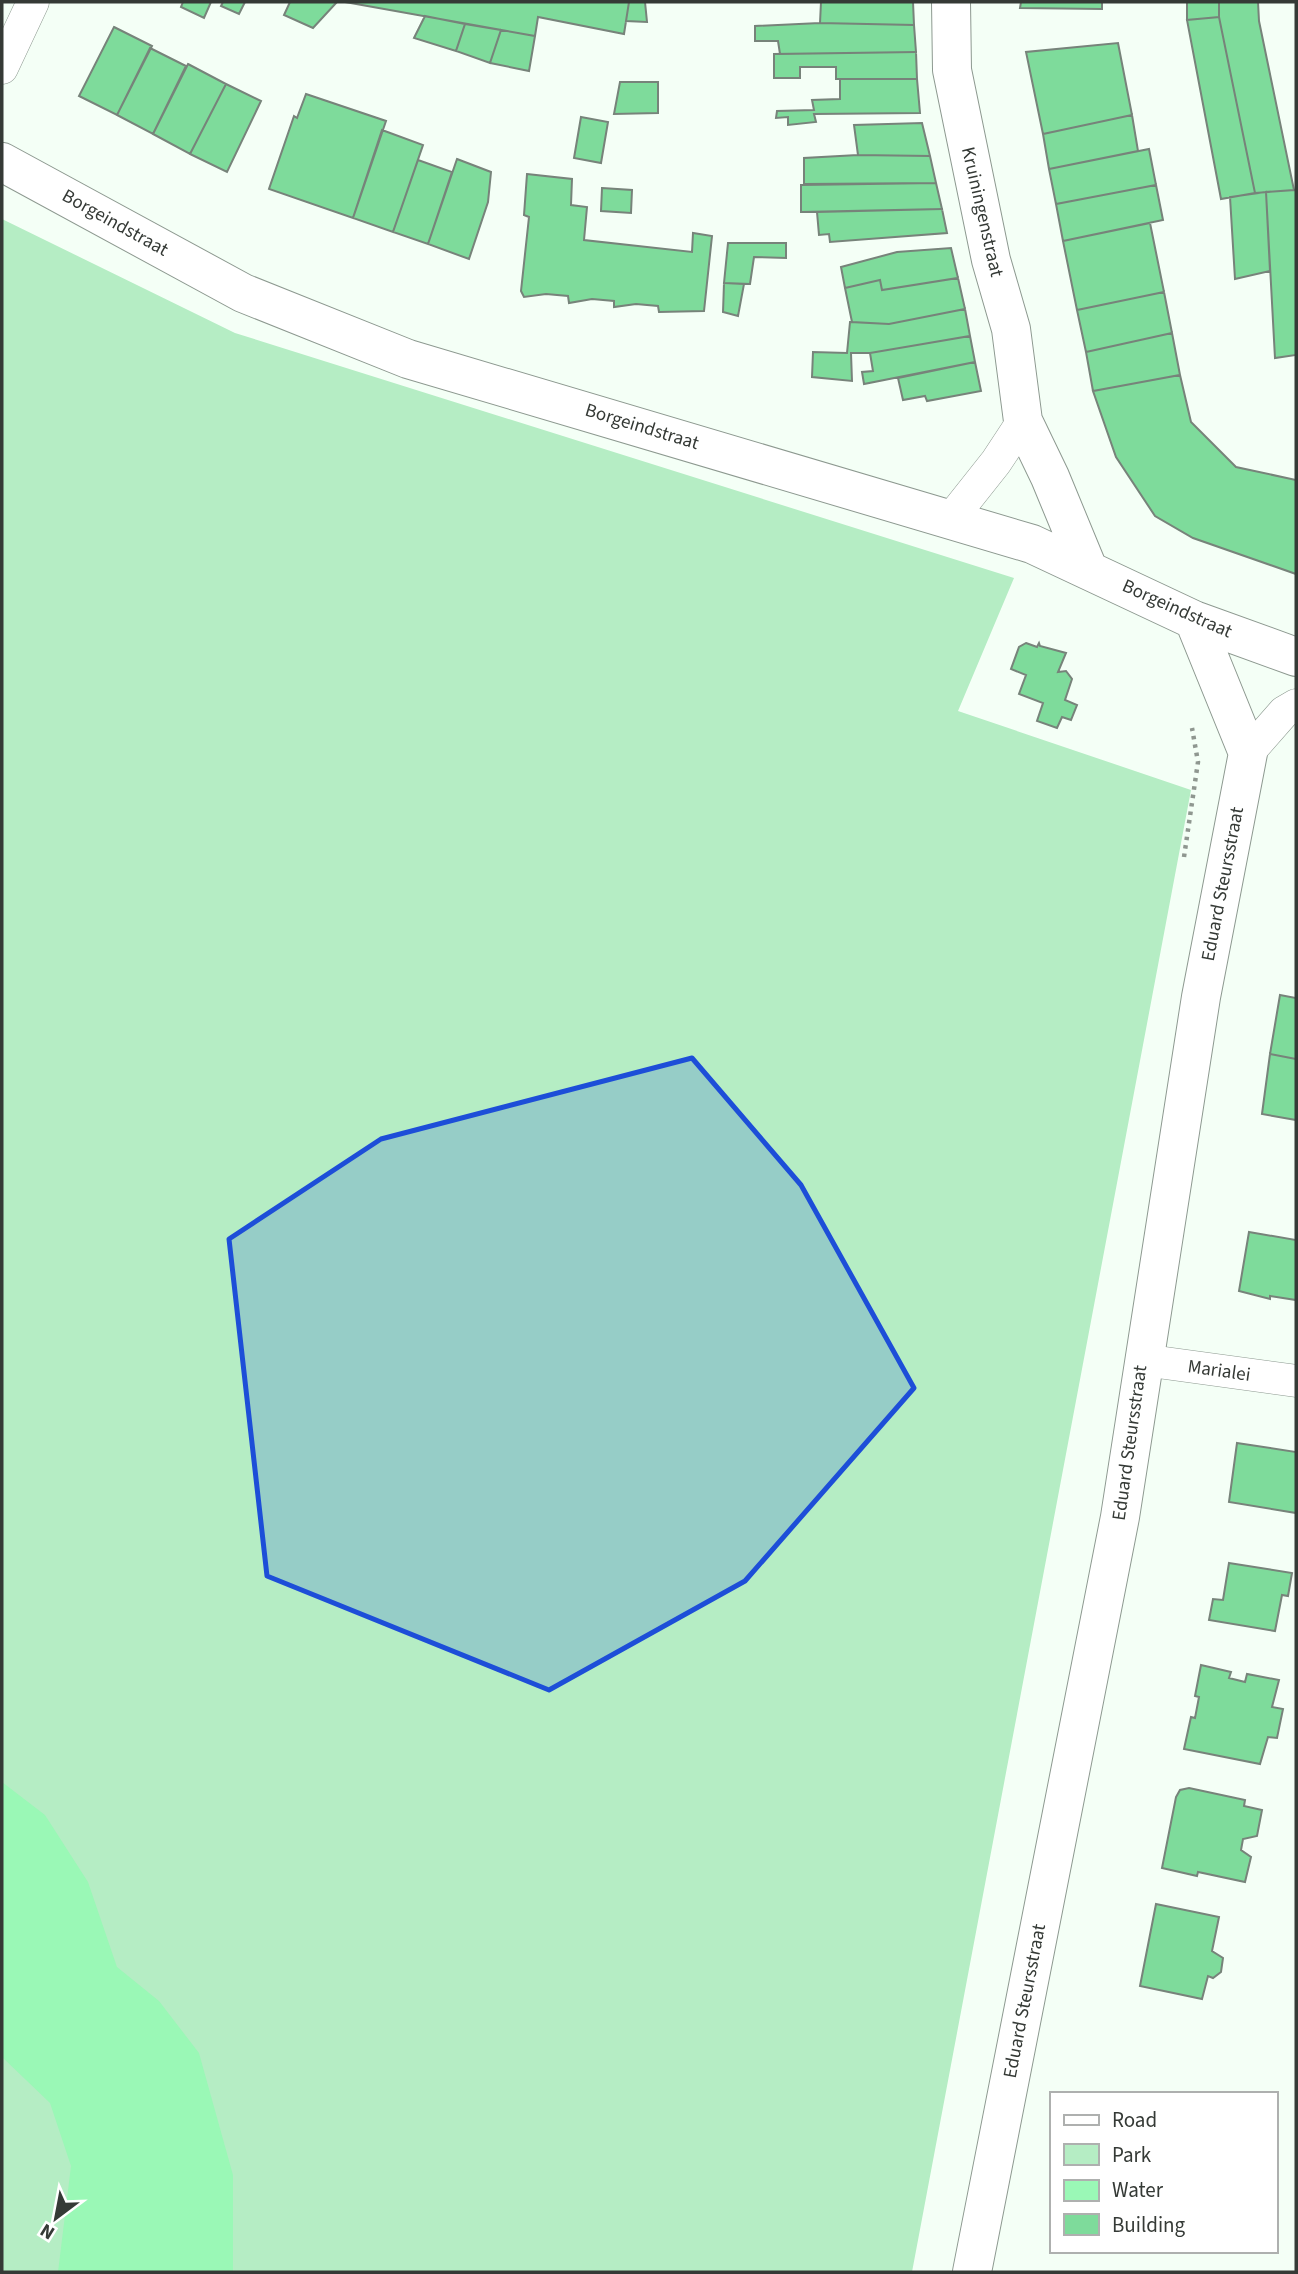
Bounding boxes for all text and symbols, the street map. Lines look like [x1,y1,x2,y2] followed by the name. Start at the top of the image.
[954,144,1010,280] street label: Kruiningenstraat
[57,183,174,264] street label: Borgeindstraat
[582,397,703,457] street label: Borgeindstraat
[1118,573,1237,646] street label: Borgeindstraat
[1195,804,1251,963] street label: Eduard Steursstraat
[1186,1353,1252,1389] street label: Marialei
[1106,1363,1154,1522] street label: Eduard Steursstraat
[997,1921,1053,2080] street label: Eduard Steursstraat
[1050,2092,1277,2253] legend
[1112,2105,1157,2135] text: Road
[1112,2140,1152,2170] text: Park
[1112,2175,1164,2205] text: Water
[21,2183,91,2253] north arrow
[1112,2210,1186,2240] text: Building
[35,2216,60,2246] text: N

